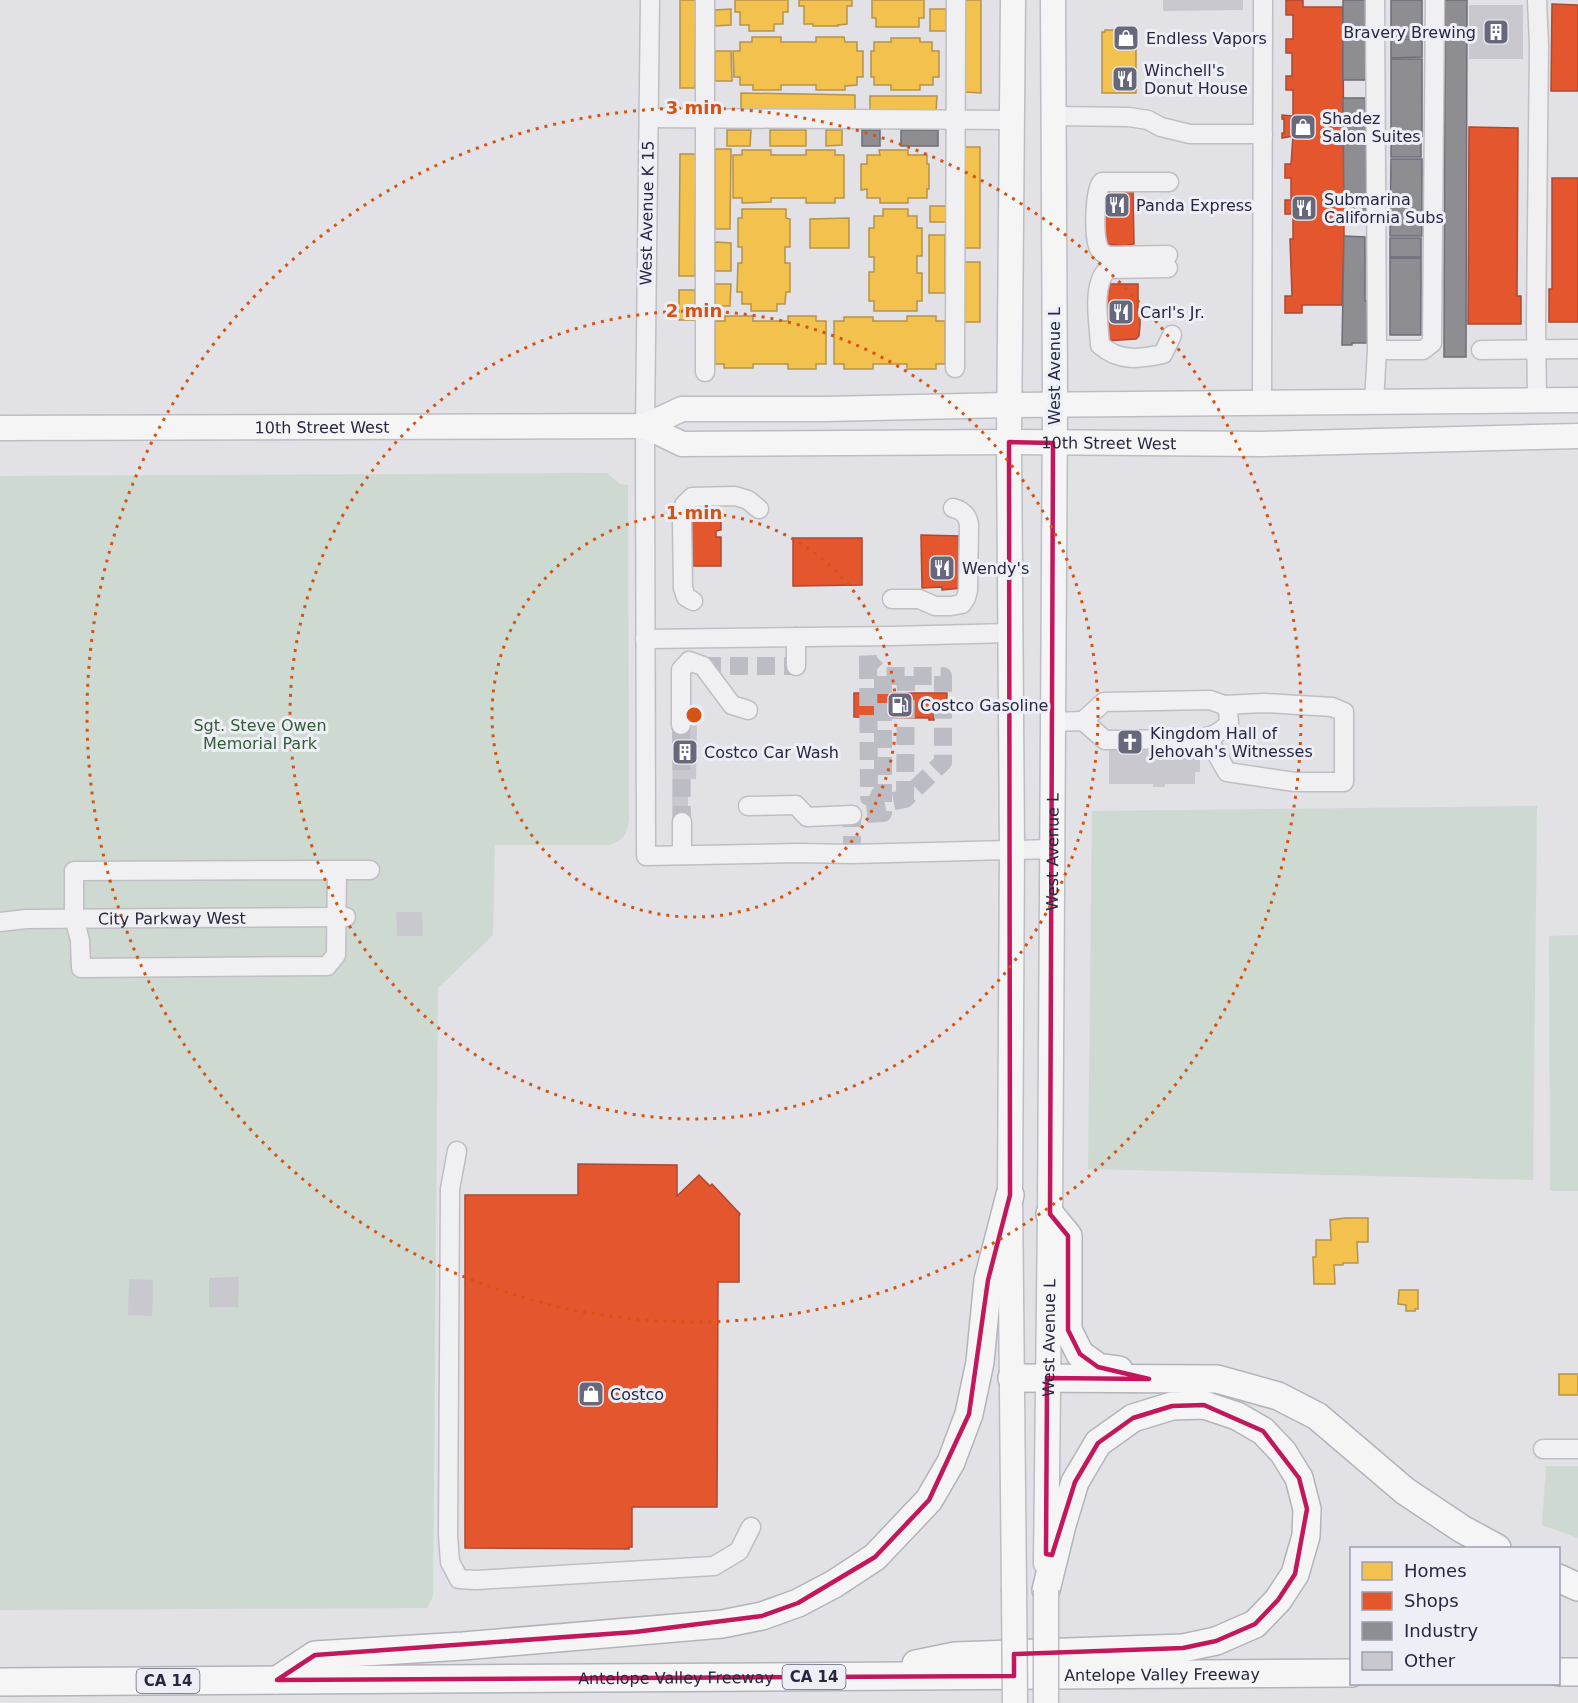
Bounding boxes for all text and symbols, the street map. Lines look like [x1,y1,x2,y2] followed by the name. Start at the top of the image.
[1481,17,1511,47] building icon: Bravery Brewing
[1111,23,1141,53] shop icon: Endless Vapors
[1343,23,1476,42] place label: Bravery Brewing
[1146,29,1267,48] place label: Endless Vapors
[1144,61,1248,98] place label: Winchell's Donut House
[1110,64,1140,94] restaurant icon: Winchell's Donut House
[666,97,722,118] text: 3 min
[1322,109,1421,146] place label: Shadez Salon Suites
[1288,112,1318,142] shop icon: Shadez Salon Suites
[636,140,658,286] street label: West Avenue K 15
[1102,190,1132,220] restaurant icon: Panda Express
[1324,190,1444,227] place label: Submarina California Subs
[1289,193,1319,223] restaurant icon: Submarina California Subs
[1136,196,1252,215] place label: Panda Express
[1106,297,1136,327] restaurant icon: Carl's Jr.
[666,300,722,321] text: 2 min
[1140,303,1205,322] place label: Carl's Jr.
[1045,307,1064,425] street label: West Avenue L
[254,417,390,437] street label: 10th Street West
[1041,433,1176,453] street label: 10th Street West
[666,502,722,523] text: 1 min
[927,553,957,583] restaurant icon: Wendy's
[962,559,1029,578] place label: Wendy's
[885,690,915,720] fuel station icon: Costco Gasoline
[920,696,1048,715] place label: Costco Gasoline
[684,705,704,725] centre of rings
[193,716,327,753] park label: Sgt. Steve Owen Memorial Park
[1149,724,1313,761] place label: Kingdom Hall of Jehovah's Witnesses
[1115,727,1145,757] church icon: Kingdom Hall of Jehovah's Witnesses
[670,737,700,767] building icon: Costco Car Wash
[704,743,839,762] place label: Costco Car Wash
[1042,793,1062,911] street label: West Avenue L
[98,908,246,928] street label: City Parkway West
[1038,1279,1059,1397] street label: West Avenue L
[576,1379,606,1409] shop icon: Costco
[610,1385,664,1404] place label: Costco
[1350,1547,1560,1685] legend
[1404,1560,1467,1581] text: Homes
[1404,1590,1459,1611] text: Shops
[1404,1620,1478,1641] text: Industry
[1404,1650,1456,1671] text: Other
[1064,1664,1260,1684] street label: Antelope Valley Freeway
[782,1665,846,1689] road number: CA 14
[578,1667,774,1688] street label: Antelope Valley Freeway
[136,1669,200,1693] road number: CA 14

